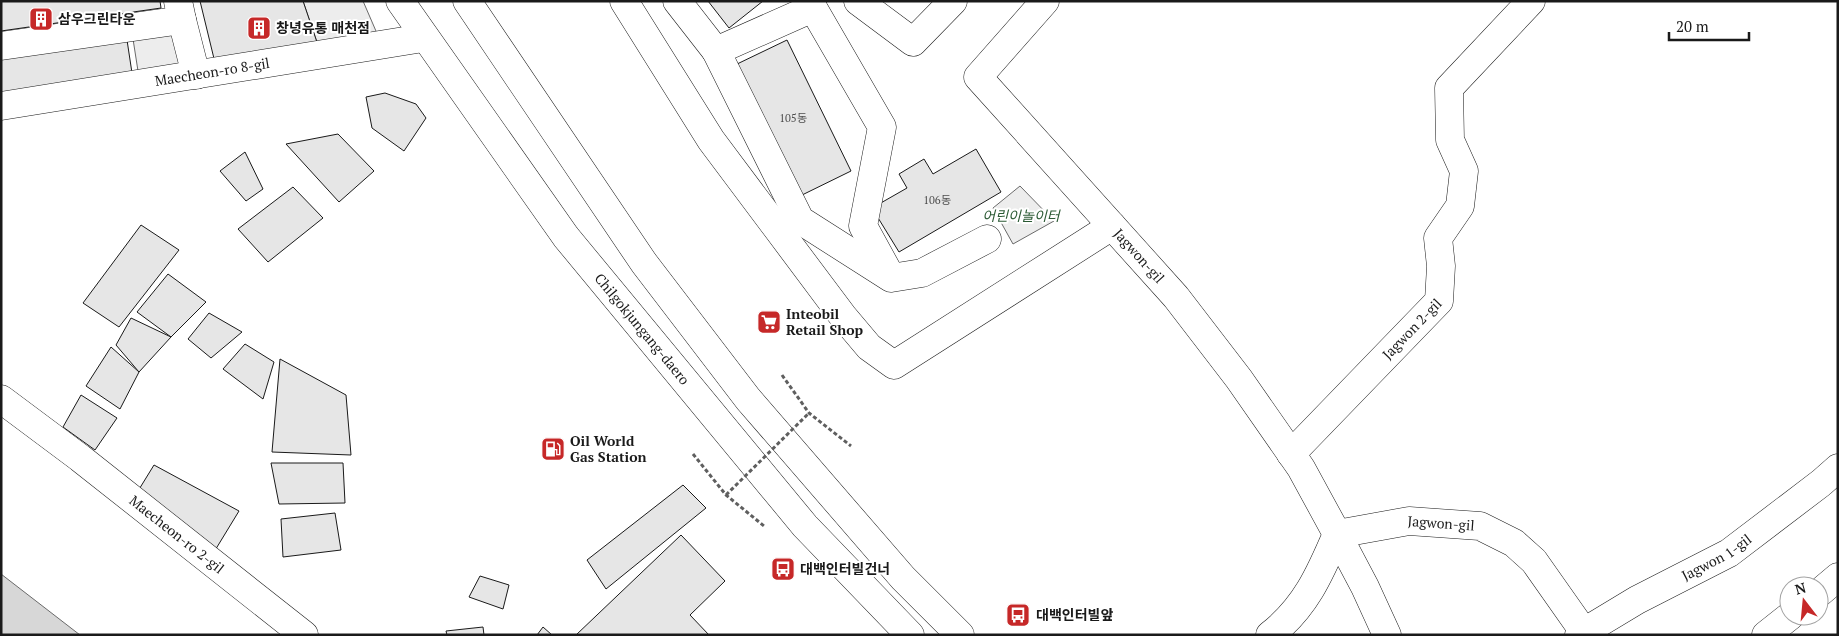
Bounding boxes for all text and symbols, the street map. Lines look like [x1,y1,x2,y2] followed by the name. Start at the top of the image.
[28,6,54,32] building icon: 삼우그린타운
[58,9,135,28] place label: 삼우그린타운
[1669,10,1749,42] scale bar
[246,15,272,41] building icon: 창녕유통 매천점
[1676,16,1709,36] text: 20 m
[276,18,370,37] place label: 창녕유통 매천점
[153,53,271,90] street label: Maecheon-ro 8-gil
[779,111,807,125] house number: 105동
[923,193,951,207] house number: 106동
[982,206,1062,225] park label: 어린이놀이터
[1110,224,1169,287] street label: Jagwon-gil
[591,269,694,389] street label: Chilgokjungang-daero
[1378,294,1446,363] street label: Jagwon 2-gil
[786,304,863,339] place label: Inteobil Retail Shop
[756,309,782,335] supermarket icon: Inteobil Retail Shop
[570,431,647,466] place label: Oil World Gas Station
[540,436,566,462] fuel station icon: Oil World Gas Station
[126,491,228,577] street label: Maecheon-ro 2-gil
[1407,511,1475,535] street label: Jagwon-gil
[1678,529,1755,585] street label: Jagwon 1-gil
[770,556,796,582] bus stop icon: 대백인터빌건너
[800,559,890,578] place label: 대백인터빌건너
[1779,576,1829,626] north arrow
[1793,577,1808,599] text: N
[1005,602,1031,628] bus stop icon: 대백인터빌앞
[1036,605,1113,624] place label: 대백인터빌앞

